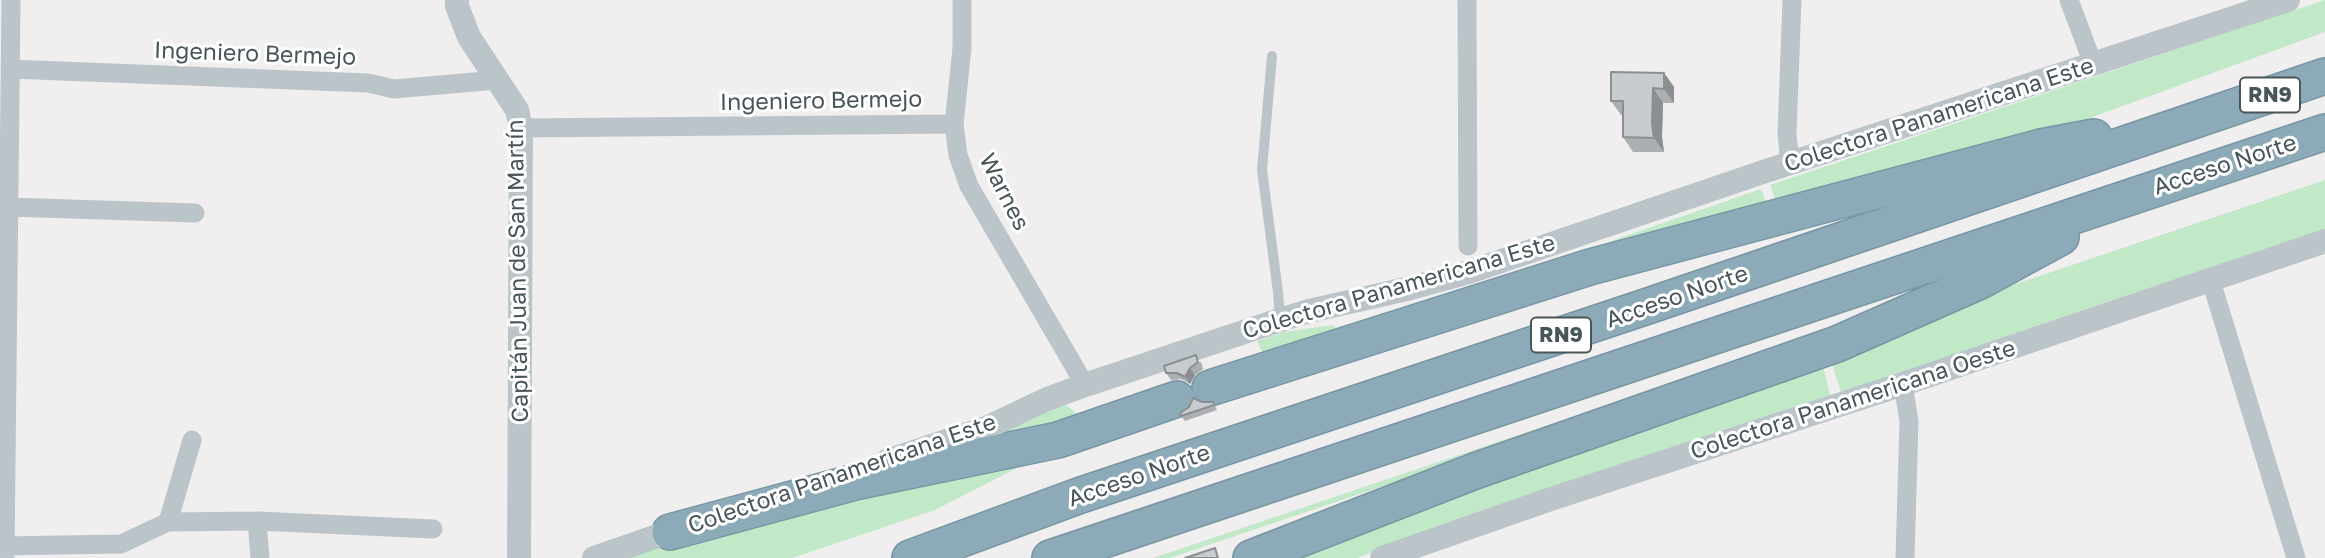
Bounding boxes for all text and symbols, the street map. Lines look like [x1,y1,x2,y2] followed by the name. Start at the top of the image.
[153,37,357,71] street label: Ingeniero Bermejo
[1781,52,2097,178] street label: Colectora Panamericana Este
[2240,78,2300,112] road number: RN9
[720,85,922,117] street label: Ingeniero Bermejo
[502,119,534,423] street label: Capitán Juan de San Martín
[2150,129,2300,201] street label: Acceso Norte
[973,149,1035,235] street label: Warnes
[1240,229,1558,345] street label: Colectora Panamericana Este
[1602,260,1752,334] street label: Acceso Norte
[1531,318,1591,352] road number: RN9
[1687,334,2019,466] street label: Colectora Panamericana Oeste
[684,408,1000,540] street label: Colectora Panamericana Este
[1064,439,1214,513] street label: Acceso Norte

